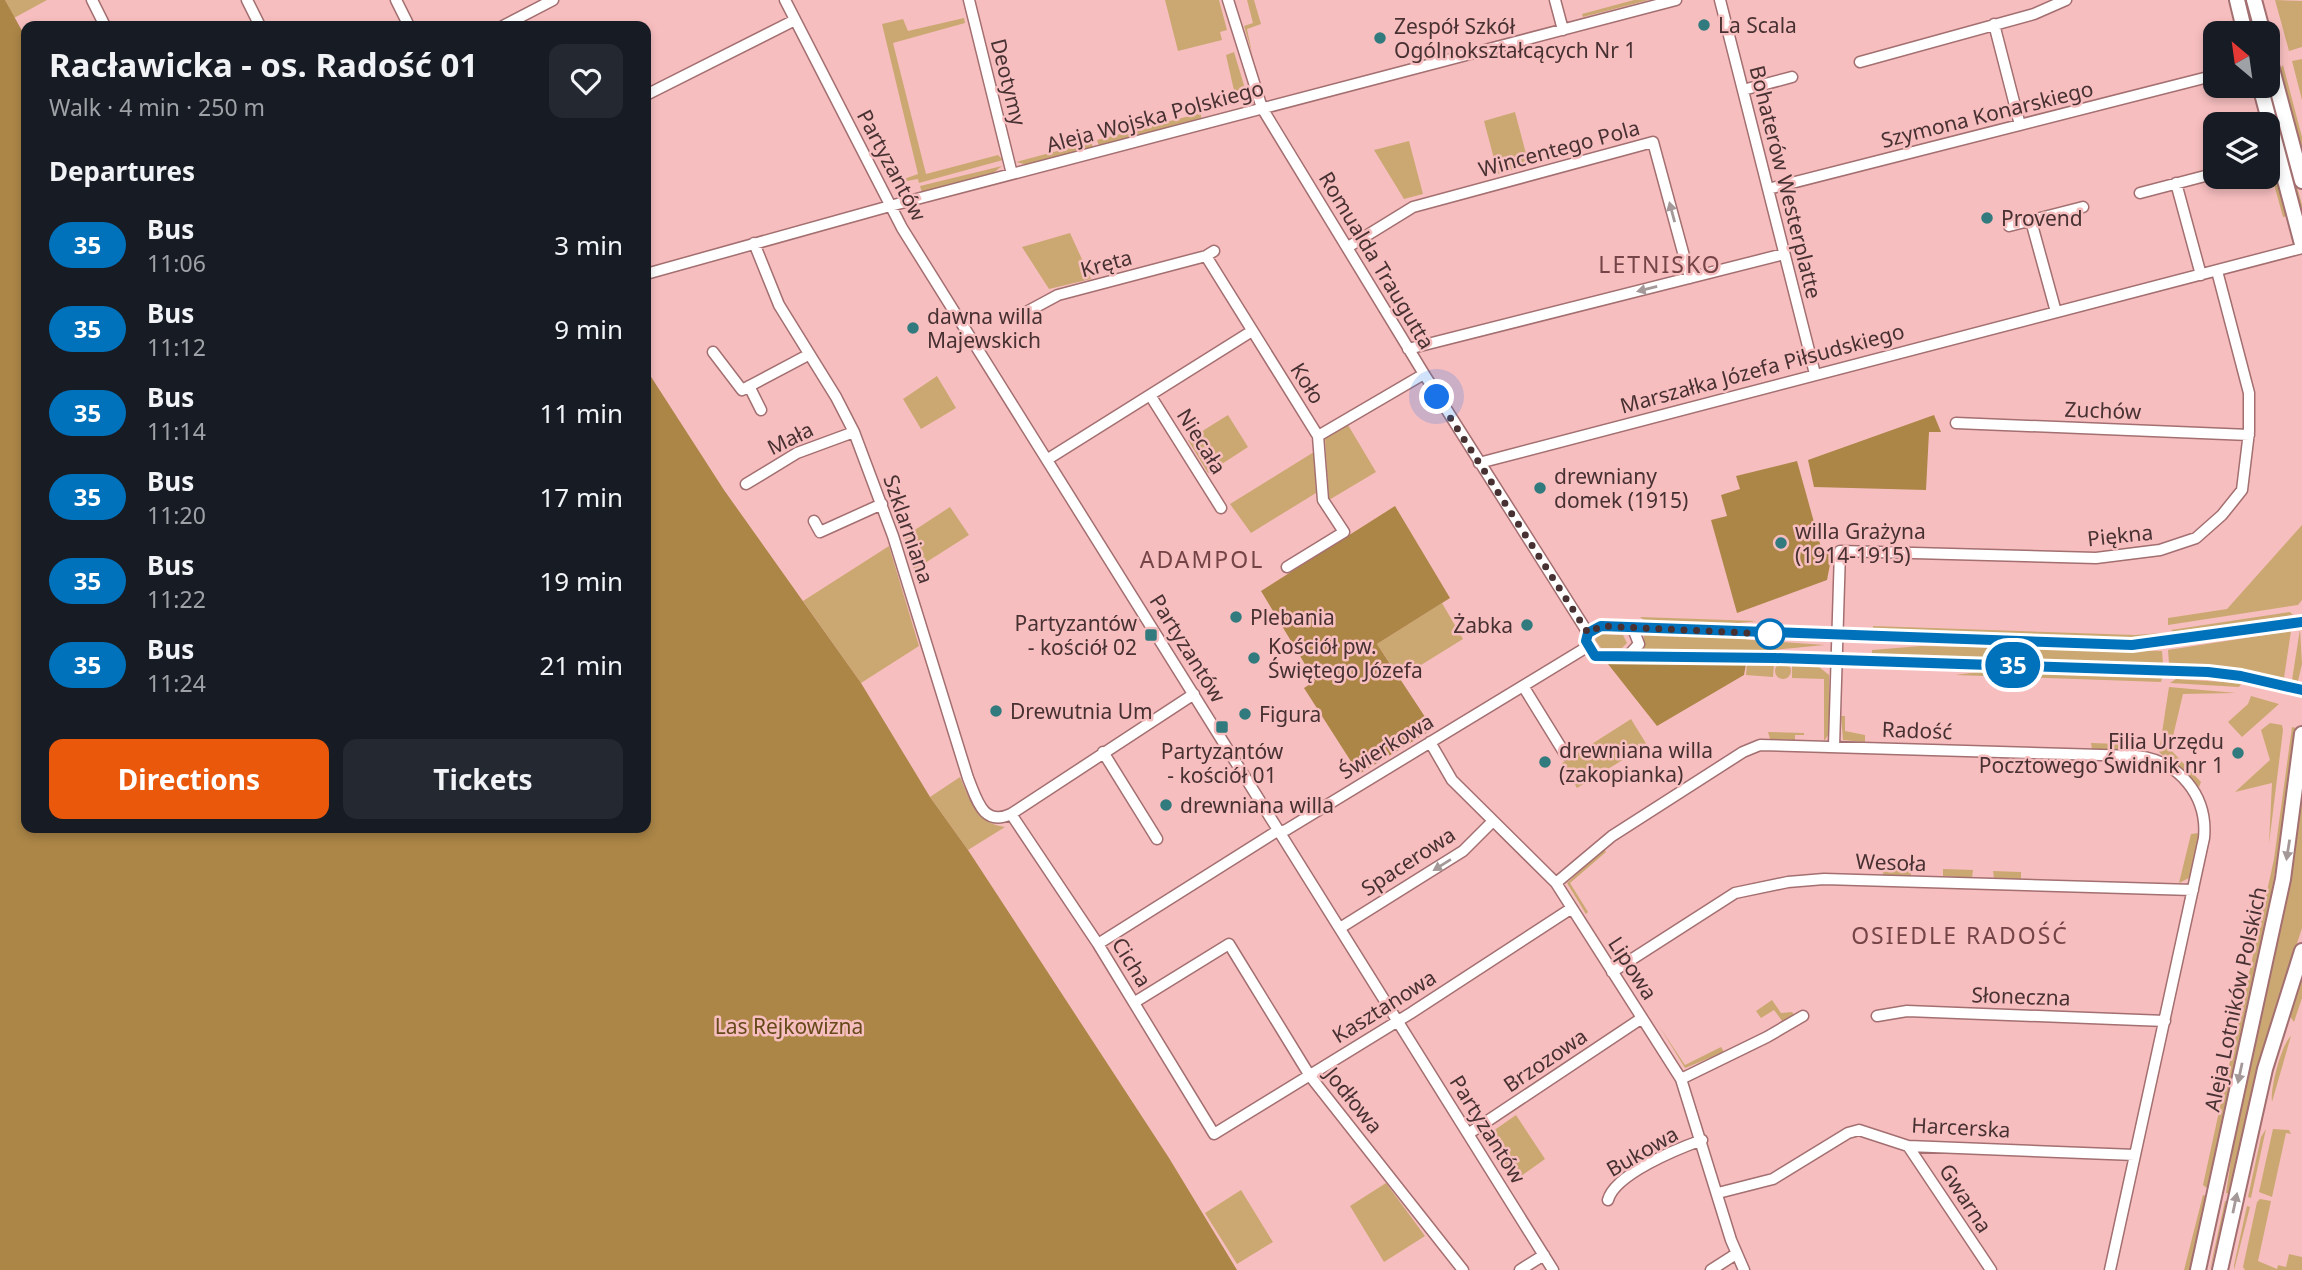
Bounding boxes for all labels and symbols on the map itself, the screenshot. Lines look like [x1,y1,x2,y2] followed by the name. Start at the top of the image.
[1718,11,1797,39] place label: La Scala
[1394,12,1636,64] place label: Zespół Szkół Ogólnokształcących Nr 1
[1696,17,1712,33] marker: La Scala
[2203,21,2280,98] north arrow
[1372,30,1388,46] marker: Zespół Szkół Ogólnokształcących Nr 1
[985,36,1033,129] street label: Deotymy
[1743,63,1829,301] street label: Bohaterów Westerplatte
[1043,73,1267,159] street label: Aleja Wojska Polskiego
[1878,74,2096,154] street label: Szymona Konarskiego
[851,104,933,226] street label: Partyzantów
[1475,113,1643,183] street label: Wincentego Pola
[1313,166,1441,354] street label: Romualda Traugutta
[1666,201,1677,223] one-way arrow
[2001,204,2083,232] place label: Provend
[1979,210,1995,226] marker: Provend
[1077,243,1135,283] street label: Kręta
[1598,248,1722,280] district label: LETNISKO
[1635,284,1657,295] one-way arrow
[927,302,1043,354] place label: dawna willa Majewskich
[1617,317,1907,419] street label: Marszałka Józefa Piłsudskiego
[905,320,921,336] marker: dawna willa Majewskich
[1285,357,1331,409] street label: Koło
[1419,379,1454,414] your location
[2064,395,2142,425] street label: Zuchów
[1171,403,1233,479] street label: Niecała
[762,415,818,461] street label: Mała
[1554,462,1688,514] place label: drewniany domek (1915)
[877,471,941,587] street label: Szklarniana
[1532,480,1548,496] marker: drewniany domek (1915)
[1795,517,1926,569] place label: willa Grażyna (1914-1915)
[2086,518,2154,552] street label: Piękna
[1773,535,1789,551] marker: willa Grażyna (1914-1915)
[1140,543,1264,575] district label: ADAMPOL
[1144,589,1233,708] street label: Partyzantów
[1250,603,1335,631] place label: Plebania
[1015,609,1137,661] place label: Partyzantów - kościół 02
[1228,609,1244,625] marker: Plebania
[1453,611,1513,639] place label: Żabka
[1519,617,1535,633] marker: Żabka
[1755,619,1785,649] unlabelled marker
[1143,627,1159,643] marker: Partyzantów - kościół 02
[1268,632,1423,684] place label: Kościół pw. Świętego Józefa
[1982,642,2044,688] line badge: 35
[1246,650,1262,666] marker: Kościół pw. Świętego Józefa
[1010,697,1153,725] place label: Drewutnia Um
[1259,700,1321,728] place label: Figura
[988,703,1004,719] marker: Drewutnia Um
[1237,706,1253,722] marker: Figura
[1333,707,1439,785] street label: Świerkowa
[1881,715,1953,745] street label: Radość
[1214,719,1230,735] marker: Partyzantów - kościół 01
[1979,727,2224,779] place label: Filia Urzędu Pocztowego Świdnik nr 1
[1559,736,1713,788] place label: drewniana willa (zakopianka)
[1161,737,1284,789] place label: Partyzantów - kościół 01
[2230,745,2246,761] marker: Filia Urzędu Pocztowego Świdnik nr 1
[1537,754,1553,770] marker: drewniana willa (zakopianka)
[1180,791,1334,819] place label: drewniana willa
[1158,797,1174,813] marker: drewniana willa
[1356,820,1460,902] street label: Spacerowa
[2282,840,2293,862] one-way arrow
[1855,847,1927,877] street label: Wesoła
[1432,858,1451,871] one-way arrow
[2197,884,2273,1114] street label: Aleja Lotników Polskich
[1851,919,2069,951] district label: OSIEDLE RADOŚĆ
[1602,931,1664,1005] street label: Lipowa
[1106,932,1158,992] street label: Cicha
[1327,963,1441,1049] street label: Kasztanowa
[1971,980,2071,1012] street label: Słoneczna
[715,1012,863,1040] park label: Las Rejkowizna
[1498,1022,1592,1098] street label: Brzozowa
[1318,1060,1389,1139] street label: Jodłowa
[2235,1062,2246,1084] one-way arrow
[1444,1070,1533,1189] street label: Partyzantów
[1911,1110,2011,1144] street label: Harcerska
[1601,1119,1683,1183] street label: Bukowa
[1933,1158,1999,1238] street label: Gwarna
[2229,1192,2240,1214] one-way arrow

